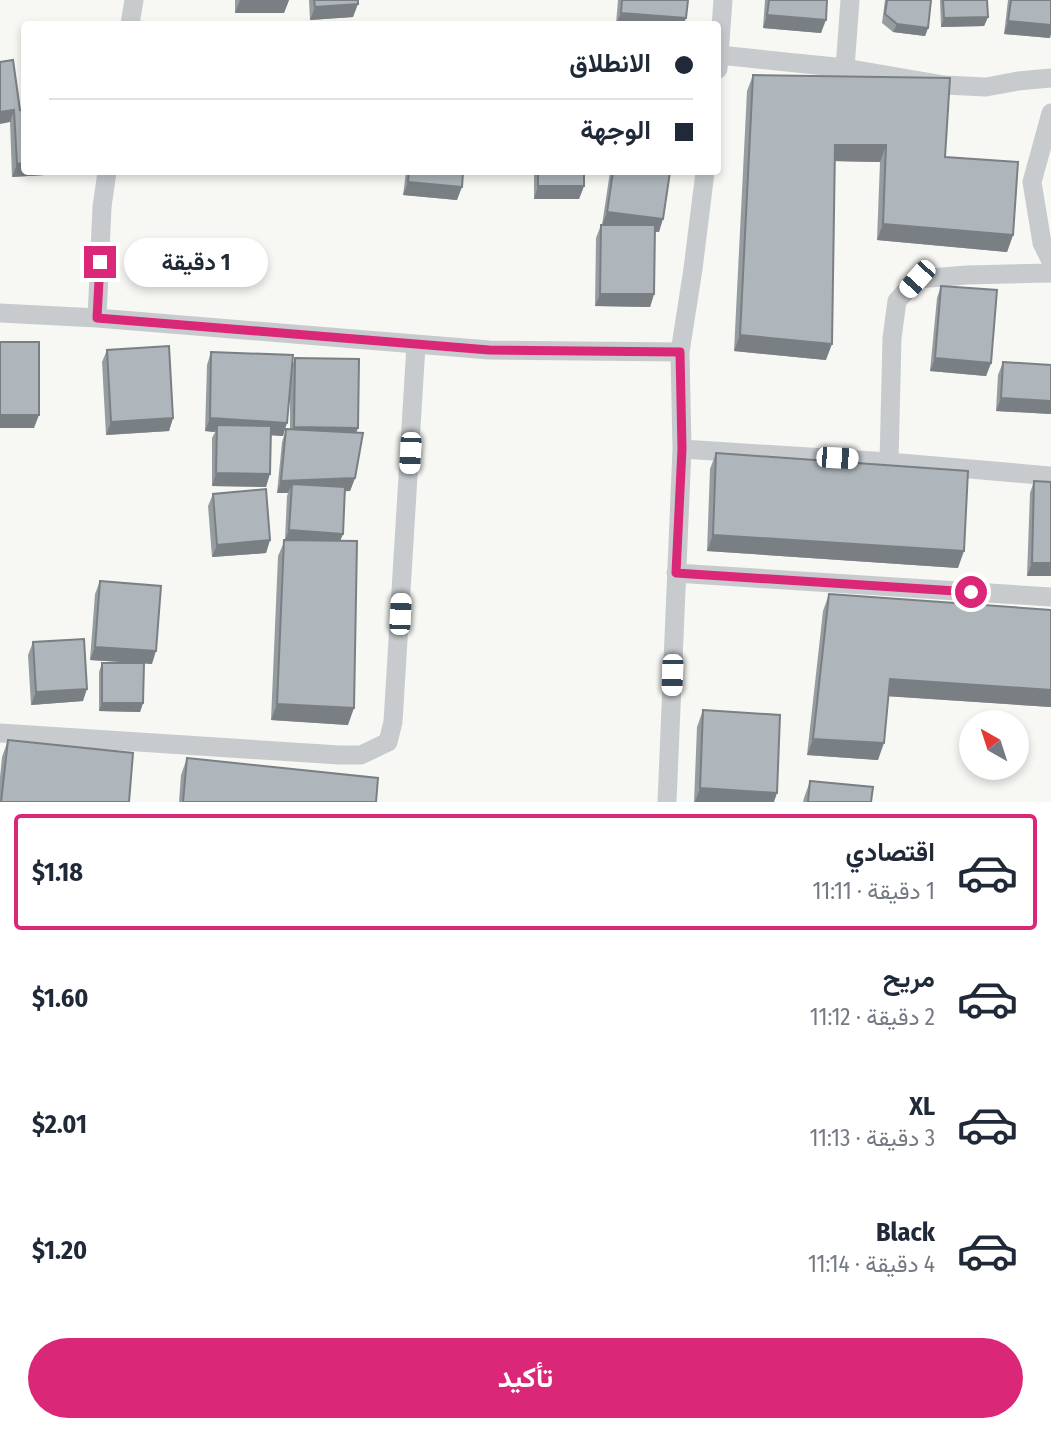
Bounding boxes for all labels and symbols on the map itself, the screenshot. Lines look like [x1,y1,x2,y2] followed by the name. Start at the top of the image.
[124,238,268,286] callout: 1 دقيقة
[84,246,116,278] route end
[896,256,939,302] car
[399,431,422,475] car
[816,446,859,470] car
[955,576,987,608] route start
[389,592,412,636] car
[661,654,684,696] car
[959,710,1029,780] north arrow

